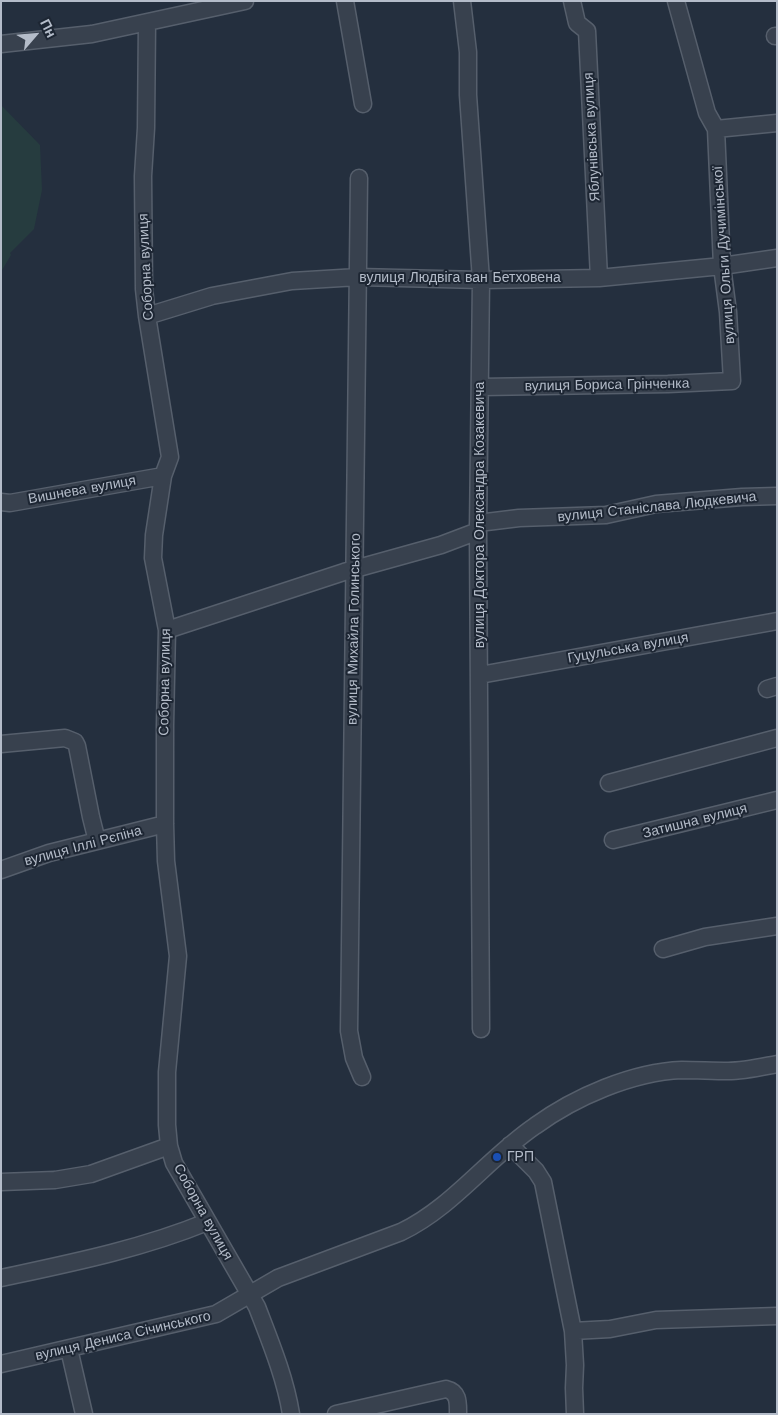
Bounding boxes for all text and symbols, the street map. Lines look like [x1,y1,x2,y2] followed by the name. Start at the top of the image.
[10,10,60,60] north arrow
[37,16,60,40] text: Пн
[580,72,604,202] street label: Яблунівська вулиця
[709,165,739,345] street label: вулиця Ольги Дучимінської
[135,213,157,321] street label: Соборна вулиця
[359,270,561,286] street label: вулиця Людвіга ван Бетховена
[524,375,690,395] street label: вулиця Бориса Грінченка
[472,382,488,648] street label: вулиця Доктора Олександра Козакевича
[27,472,137,508] street label: Вишнева вулиця
[557,488,757,526] street label: вулиця Станіслава Людкевича
[344,533,364,725] street label: вулиця Михайла Голинського
[156,628,174,736] street label: Соборна вулиця
[566,629,690,667] street label: Гуцульська вулиця
[641,800,749,842] street label: Затишна вулиця
[22,822,144,870] street label: вулиця Іллі Рєпіна
[507,1149,534,1165] place label: ГРП
[491,1151,503,1163] marker: ГРП
[170,1161,236,1263] street label: Соборна вулиця
[34,1308,212,1364] street label: вулиця Дениса Січинського

